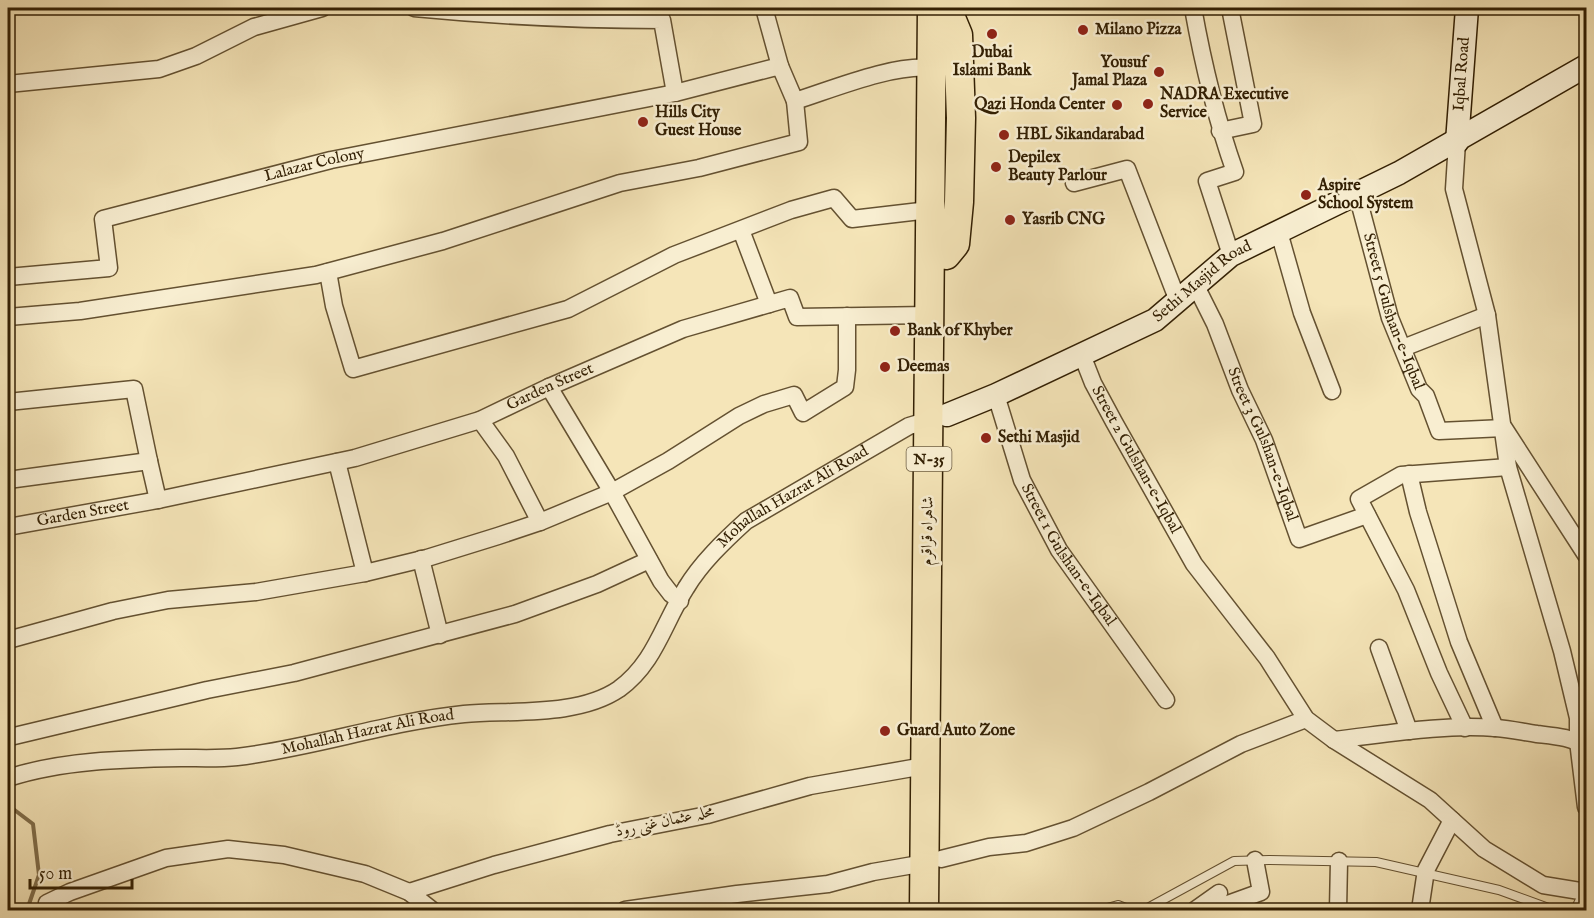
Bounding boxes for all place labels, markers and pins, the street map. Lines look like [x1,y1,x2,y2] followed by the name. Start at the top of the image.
[1095,20,1183,40] place label: Milano Pizza
[1076,23,1090,37] marker: Milano Pizza
[985,27,999,41] marker: Dubai Islami Bank
[953,43,1032,81] place label: Dubai Islami Bank
[1070,53,1150,91] place label: Yousuf Jamal Plaza
[1152,65,1166,79] marker: Yousuf Jamal Plaza
[1159,85,1289,123] place label: NADRA Executive Service
[974,95,1105,115] place label: Qazi Honda Center
[1141,97,1155,111] marker: NADRA Executive Service
[1110,98,1124,112] marker: Qazi Honda Center
[655,103,742,141] place label: Hills City Guest House
[636,115,650,129] marker: Hills City Guest House
[1016,125,1144,145] place label: HBL Sikandarabad
[997,128,1011,142] marker: HBL Sikandarabad
[1008,148,1107,186] place label: Depilex Beauty Parlour
[989,160,1003,174] marker: Depilex Beauty Parlour
[1317,176,1414,214] place label: Aspire School System
[1299,188,1313,202] marker: Aspire School System
[1022,210,1105,230] place label: Yasrib CNG
[1003,213,1017,227] marker: Yasrib CNG
[907,321,1013,341] place label: Bank of Khyber
[888,324,902,338] marker: Bank of Khyber
[897,357,950,377] place label: Deemas
[878,360,892,374] marker: Deemas
[998,428,1080,448] place label: Sethi Masjid
[979,431,993,445] marker: Sethi Masjid
[897,721,1016,741] place label: Guard Auto Zone
[878,724,892,738] marker: Guard Auto Zone

